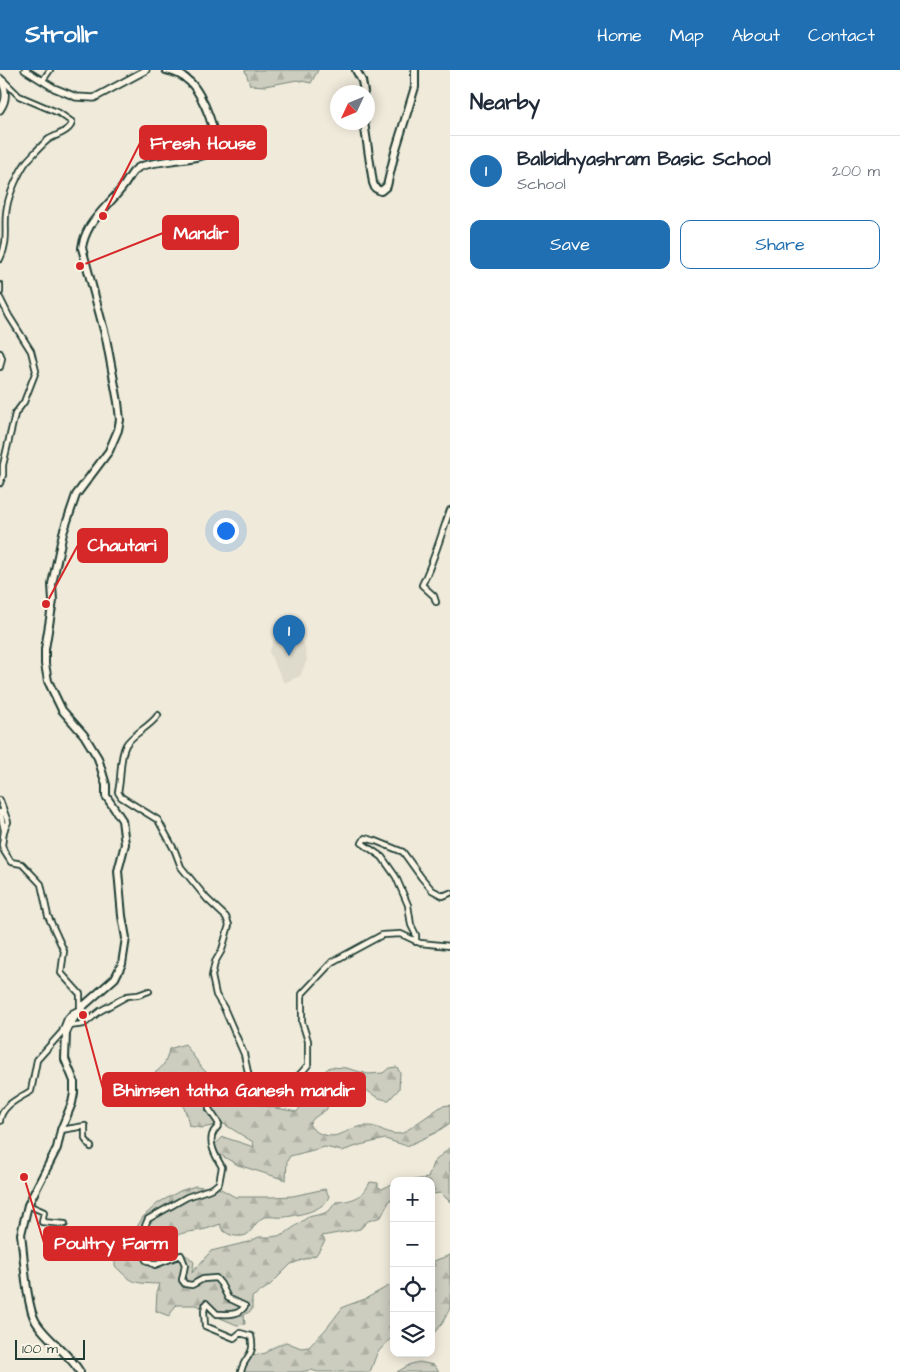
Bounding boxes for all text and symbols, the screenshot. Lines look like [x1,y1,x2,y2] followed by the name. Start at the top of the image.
[25,18,98,52] text: Strollr
[597,23,642,48] text: Home
[670,23,704,48] text: Map
[732,23,780,48] text: About
[808,23,875,48] text: Contact
[330,85,375,130] north arrow
[470,88,540,117] text: Nearby
[140,126,266,159] callout: Fresh House
[150,131,256,156] text: Fresh House
[517,146,771,173] text: Balbidhyashram Basic School
[485,160,487,182] text: 1
[832,160,880,182] text: 200 m
[517,173,566,195] text: School
[163,216,238,249] callout: Mandir
[470,220,670,269] button: Save
[680,220,880,269] button: Share
[174,221,229,246] text: Mandir
[213,518,239,544] your location
[78,529,167,562] callout: Chautari
[87,533,157,558] text: Chautari
[273,615,305,656] pin: 1
[103,1073,365,1106] callout: Bhimsen tatha Ganesh mandir
[113,1078,355,1103] text: Bhimsen tatha Ganesh mandir
[390,1177,435,1357] map controls
[390,1177,435,1222] button: +
[390,1222,435,1267] button: −
[44,1227,177,1260] callout: Poultry Farm
[54,1231,169,1257] text: Poultry Farm
[390,1267,435,1312] button: locate
[390,1312,435,1357] button: layers
[15,1337,85,1360] scale bar
[22,1339,58,1359] text: 100 m

